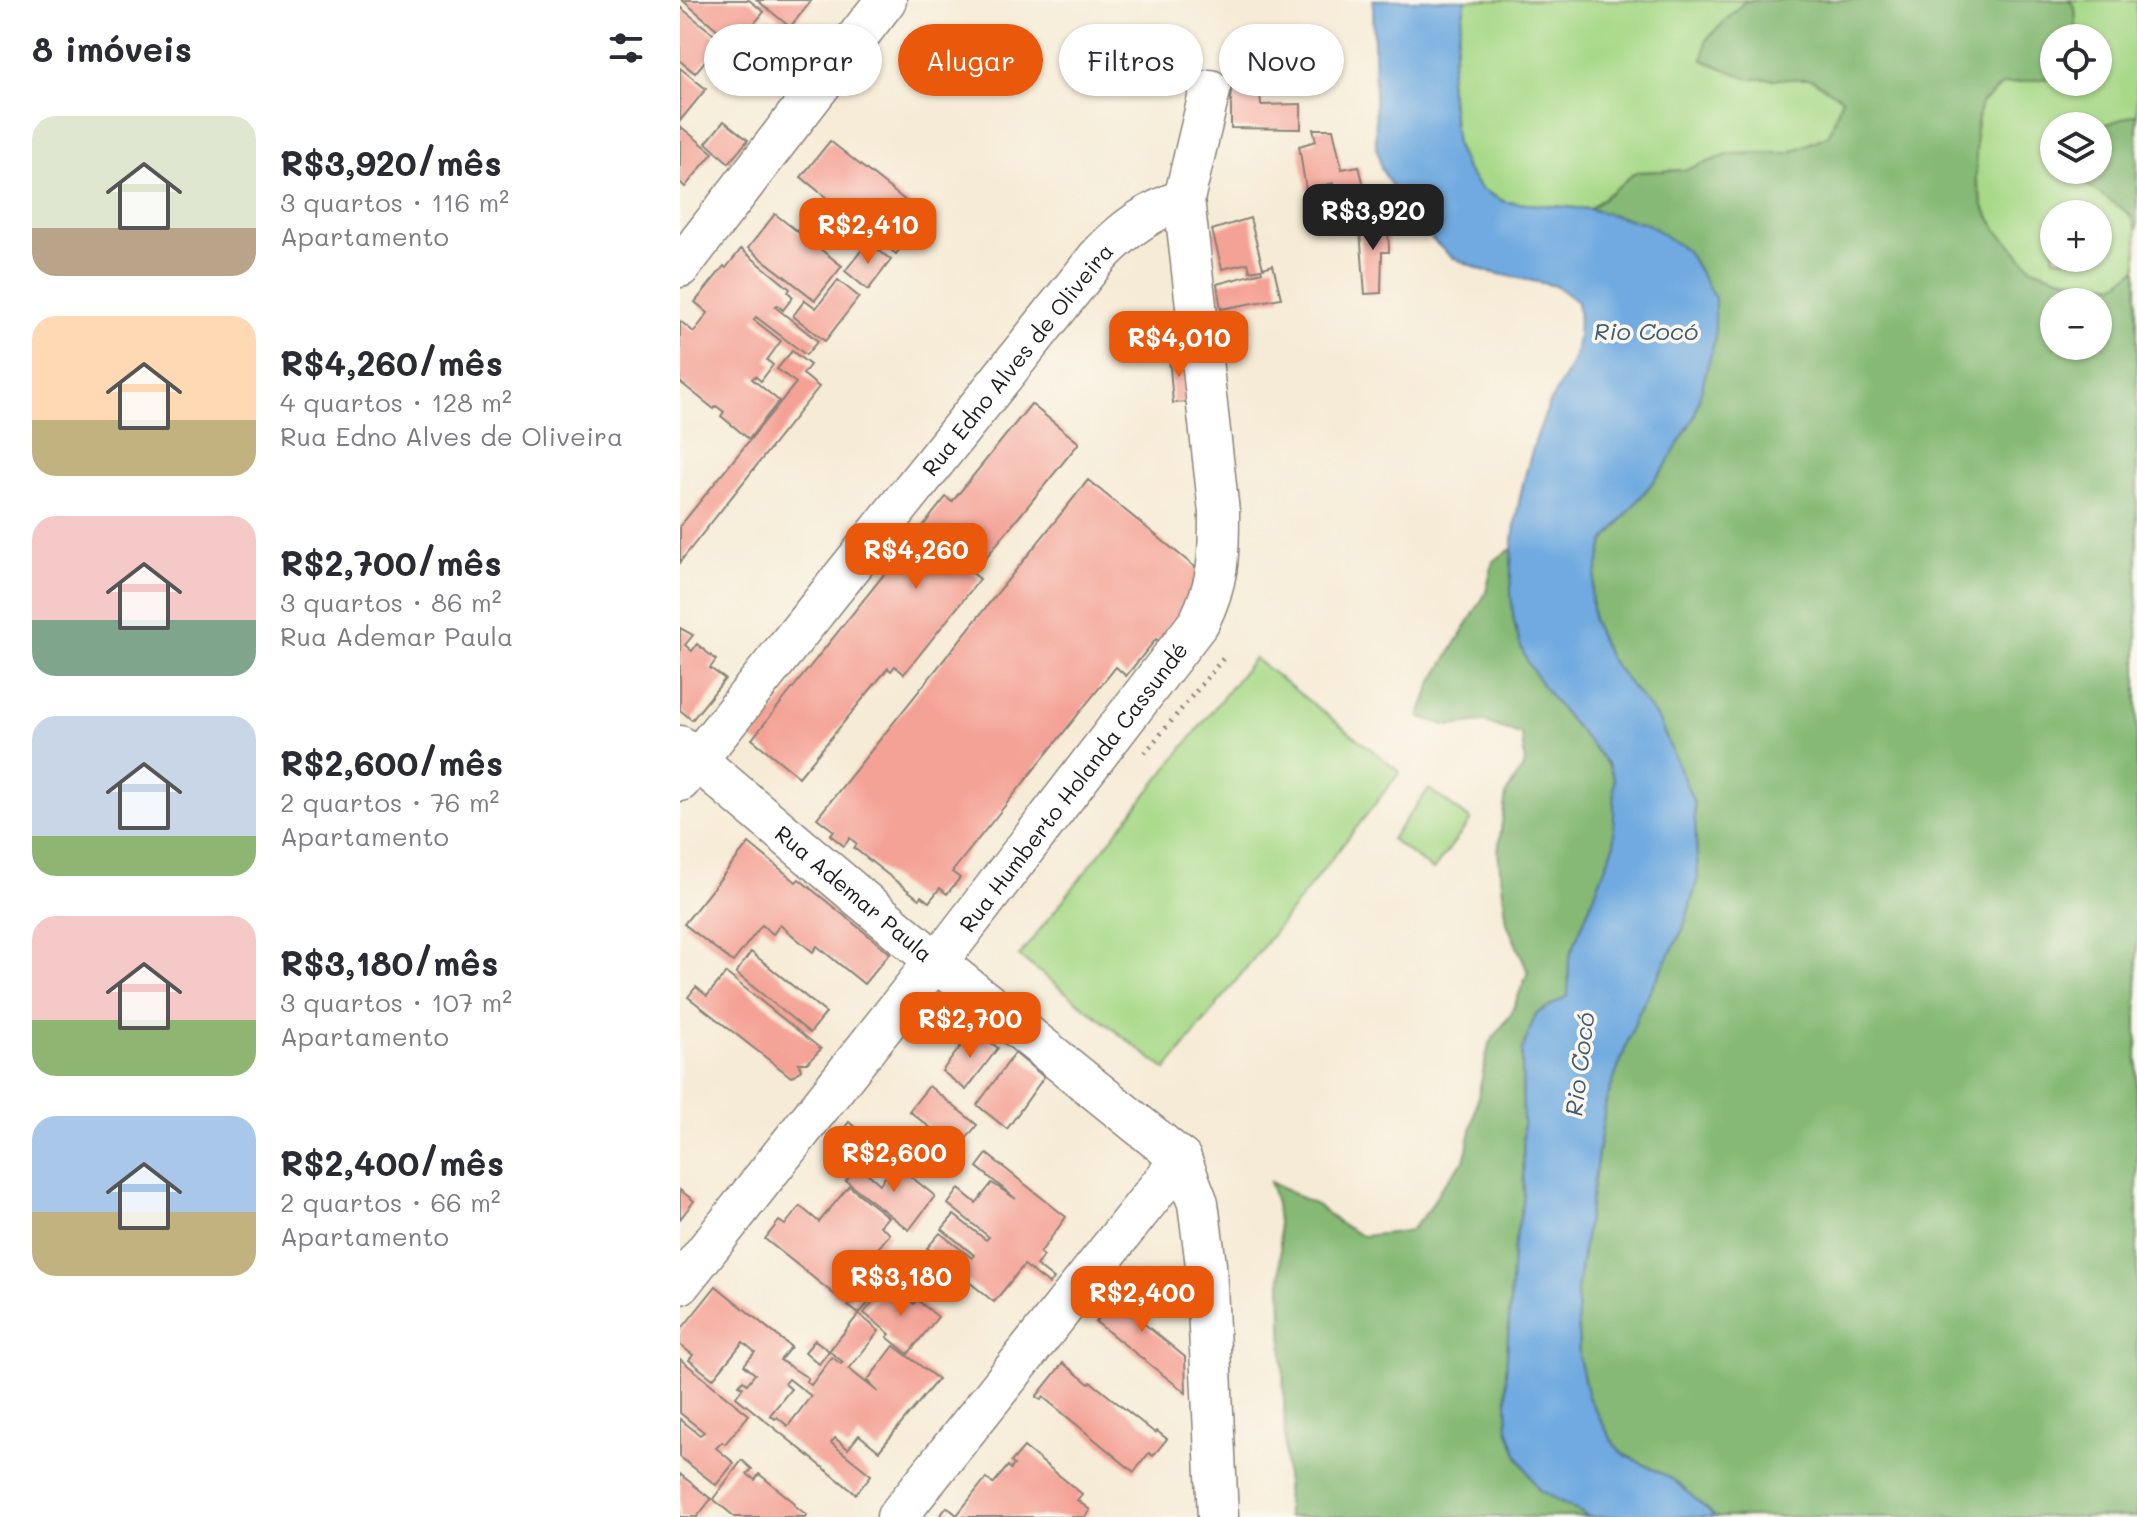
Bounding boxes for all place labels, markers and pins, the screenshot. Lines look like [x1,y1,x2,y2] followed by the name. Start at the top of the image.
[1299,184,1447,252] pin: R$3,920
[794,198,942,266] pin: R$2,410
[1105,311,1253,379] pin: R$4,010
[842,523,990,591] pin: R$4,260
[896,992,1044,1060] pin: R$2,700
[820,1126,968,1194] pin: R$2,600
[827,1250,975,1318] pin: R$3,180
[1068,1266,1216,1334] pin: R$2,400

